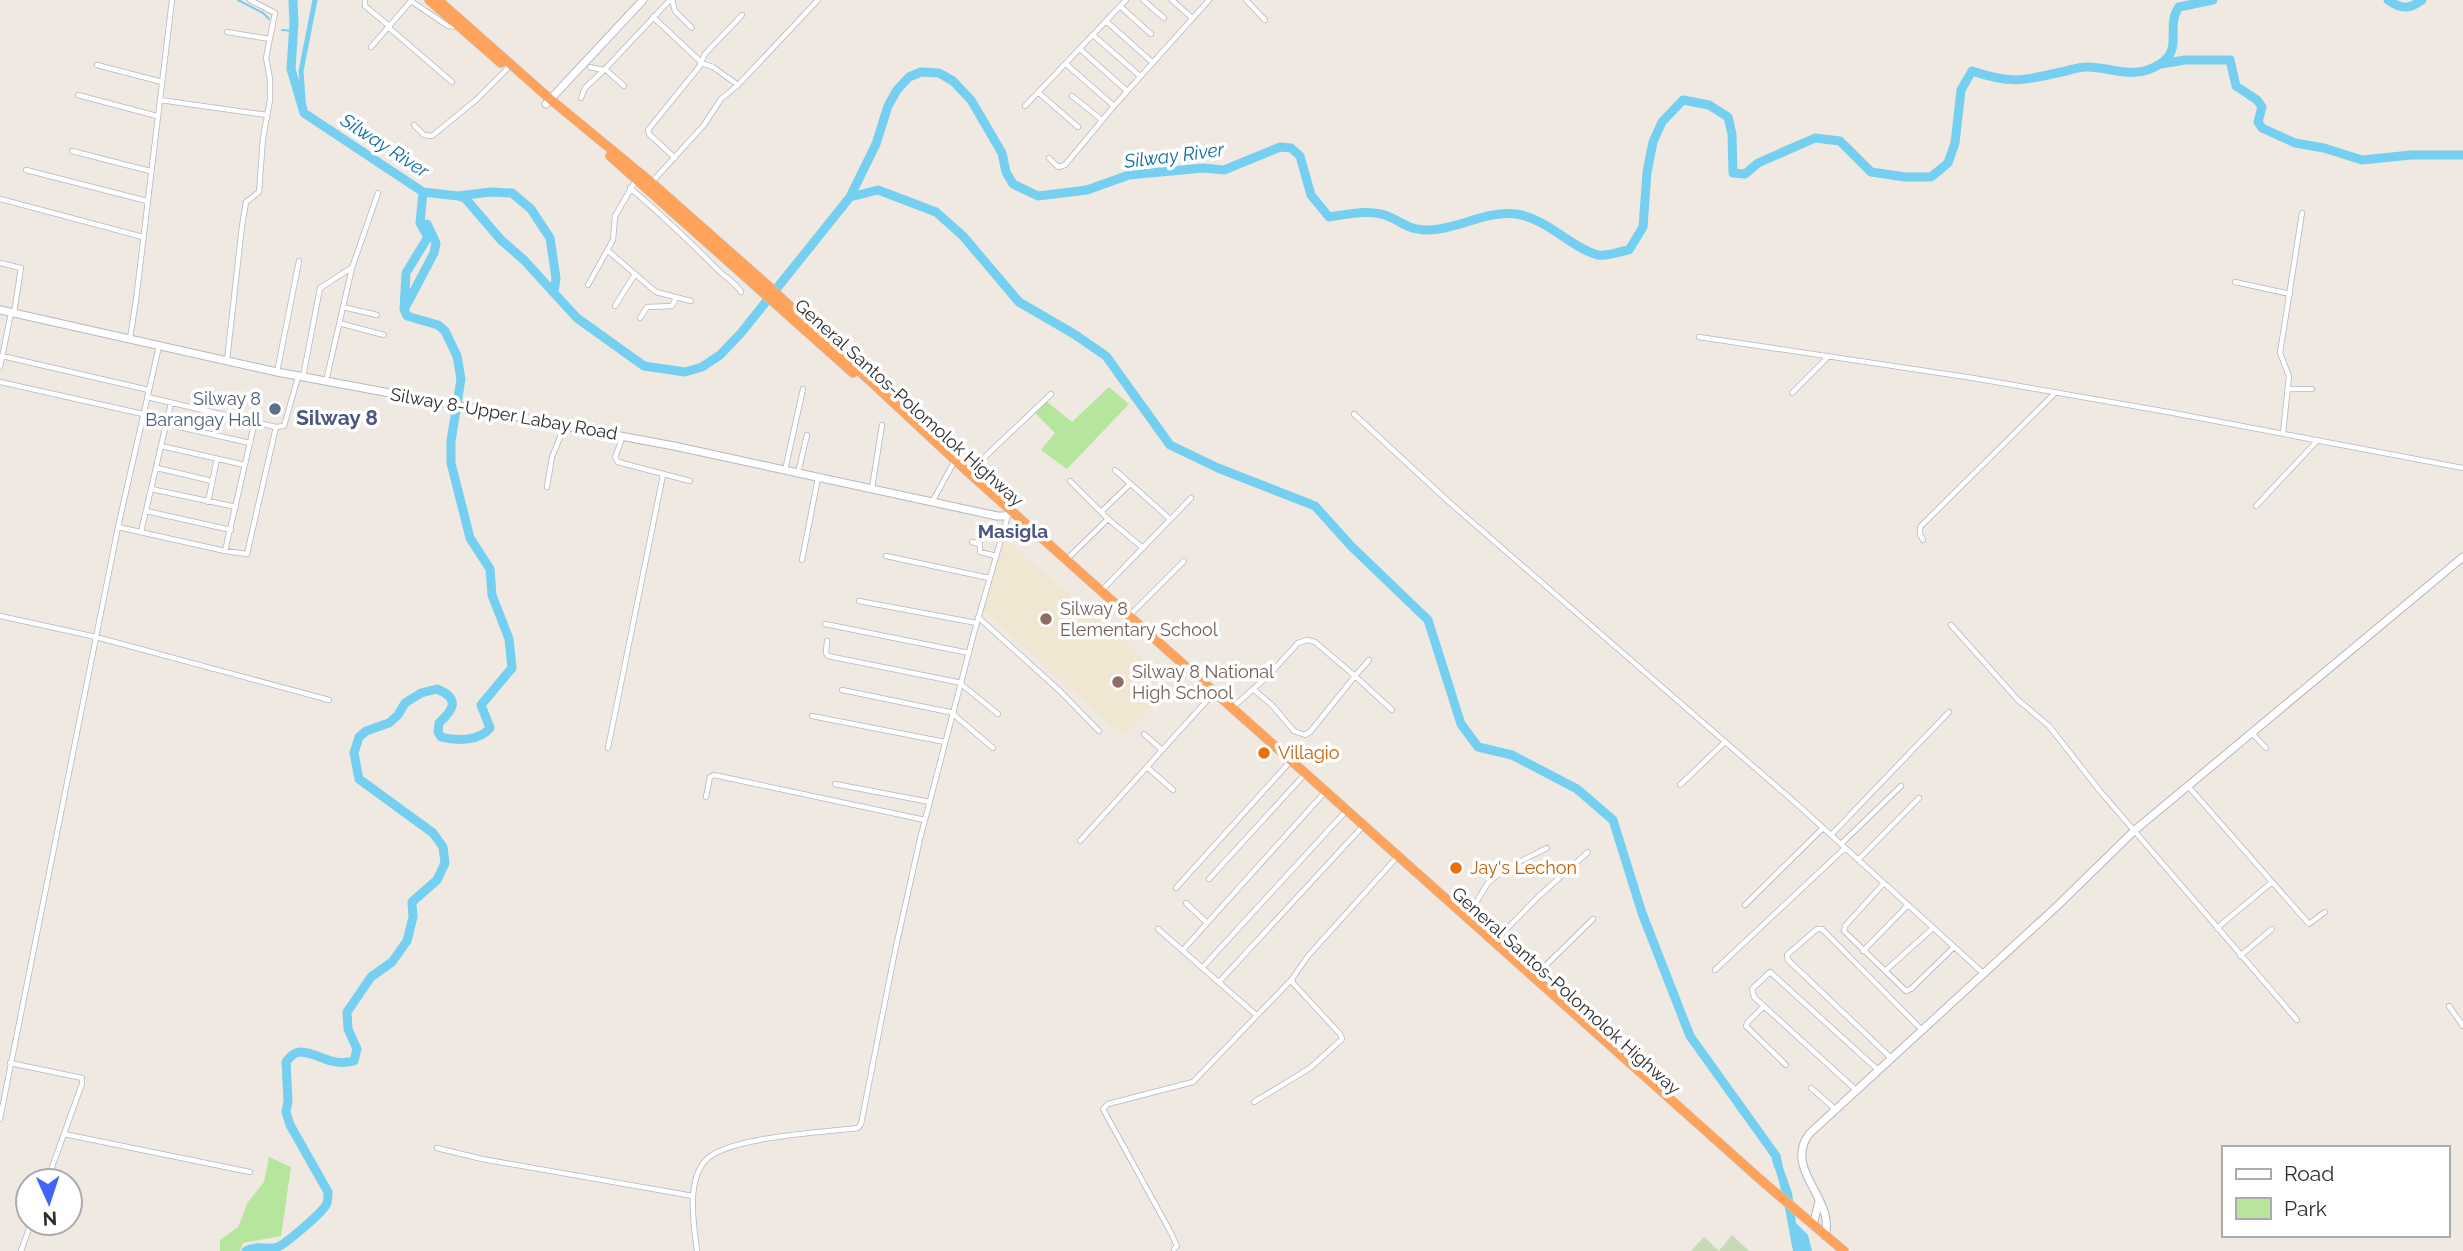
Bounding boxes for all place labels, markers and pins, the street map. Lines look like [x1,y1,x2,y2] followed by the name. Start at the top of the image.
[145,388,261,430] place label: Silway 8 Barangay Hall
[267,401,283,417] marker: Silway 8 Barangay Hall
[1060,598,1218,640] place label: Silway 8 Elementary School
[1038,611,1054,627] marker: Silway 8 Elementary School
[1132,661,1274,703] place label: Silway 8 National High School
[1110,674,1126,690] marker: Silway 8 National High School
[1278,742,1340,763] place label: Villagio
[1256,745,1272,761] marker: Villagio
[1470,857,1577,878] place label: Jay's Lechon
[1448,860,1464,876] marker: Jay's Lechon

